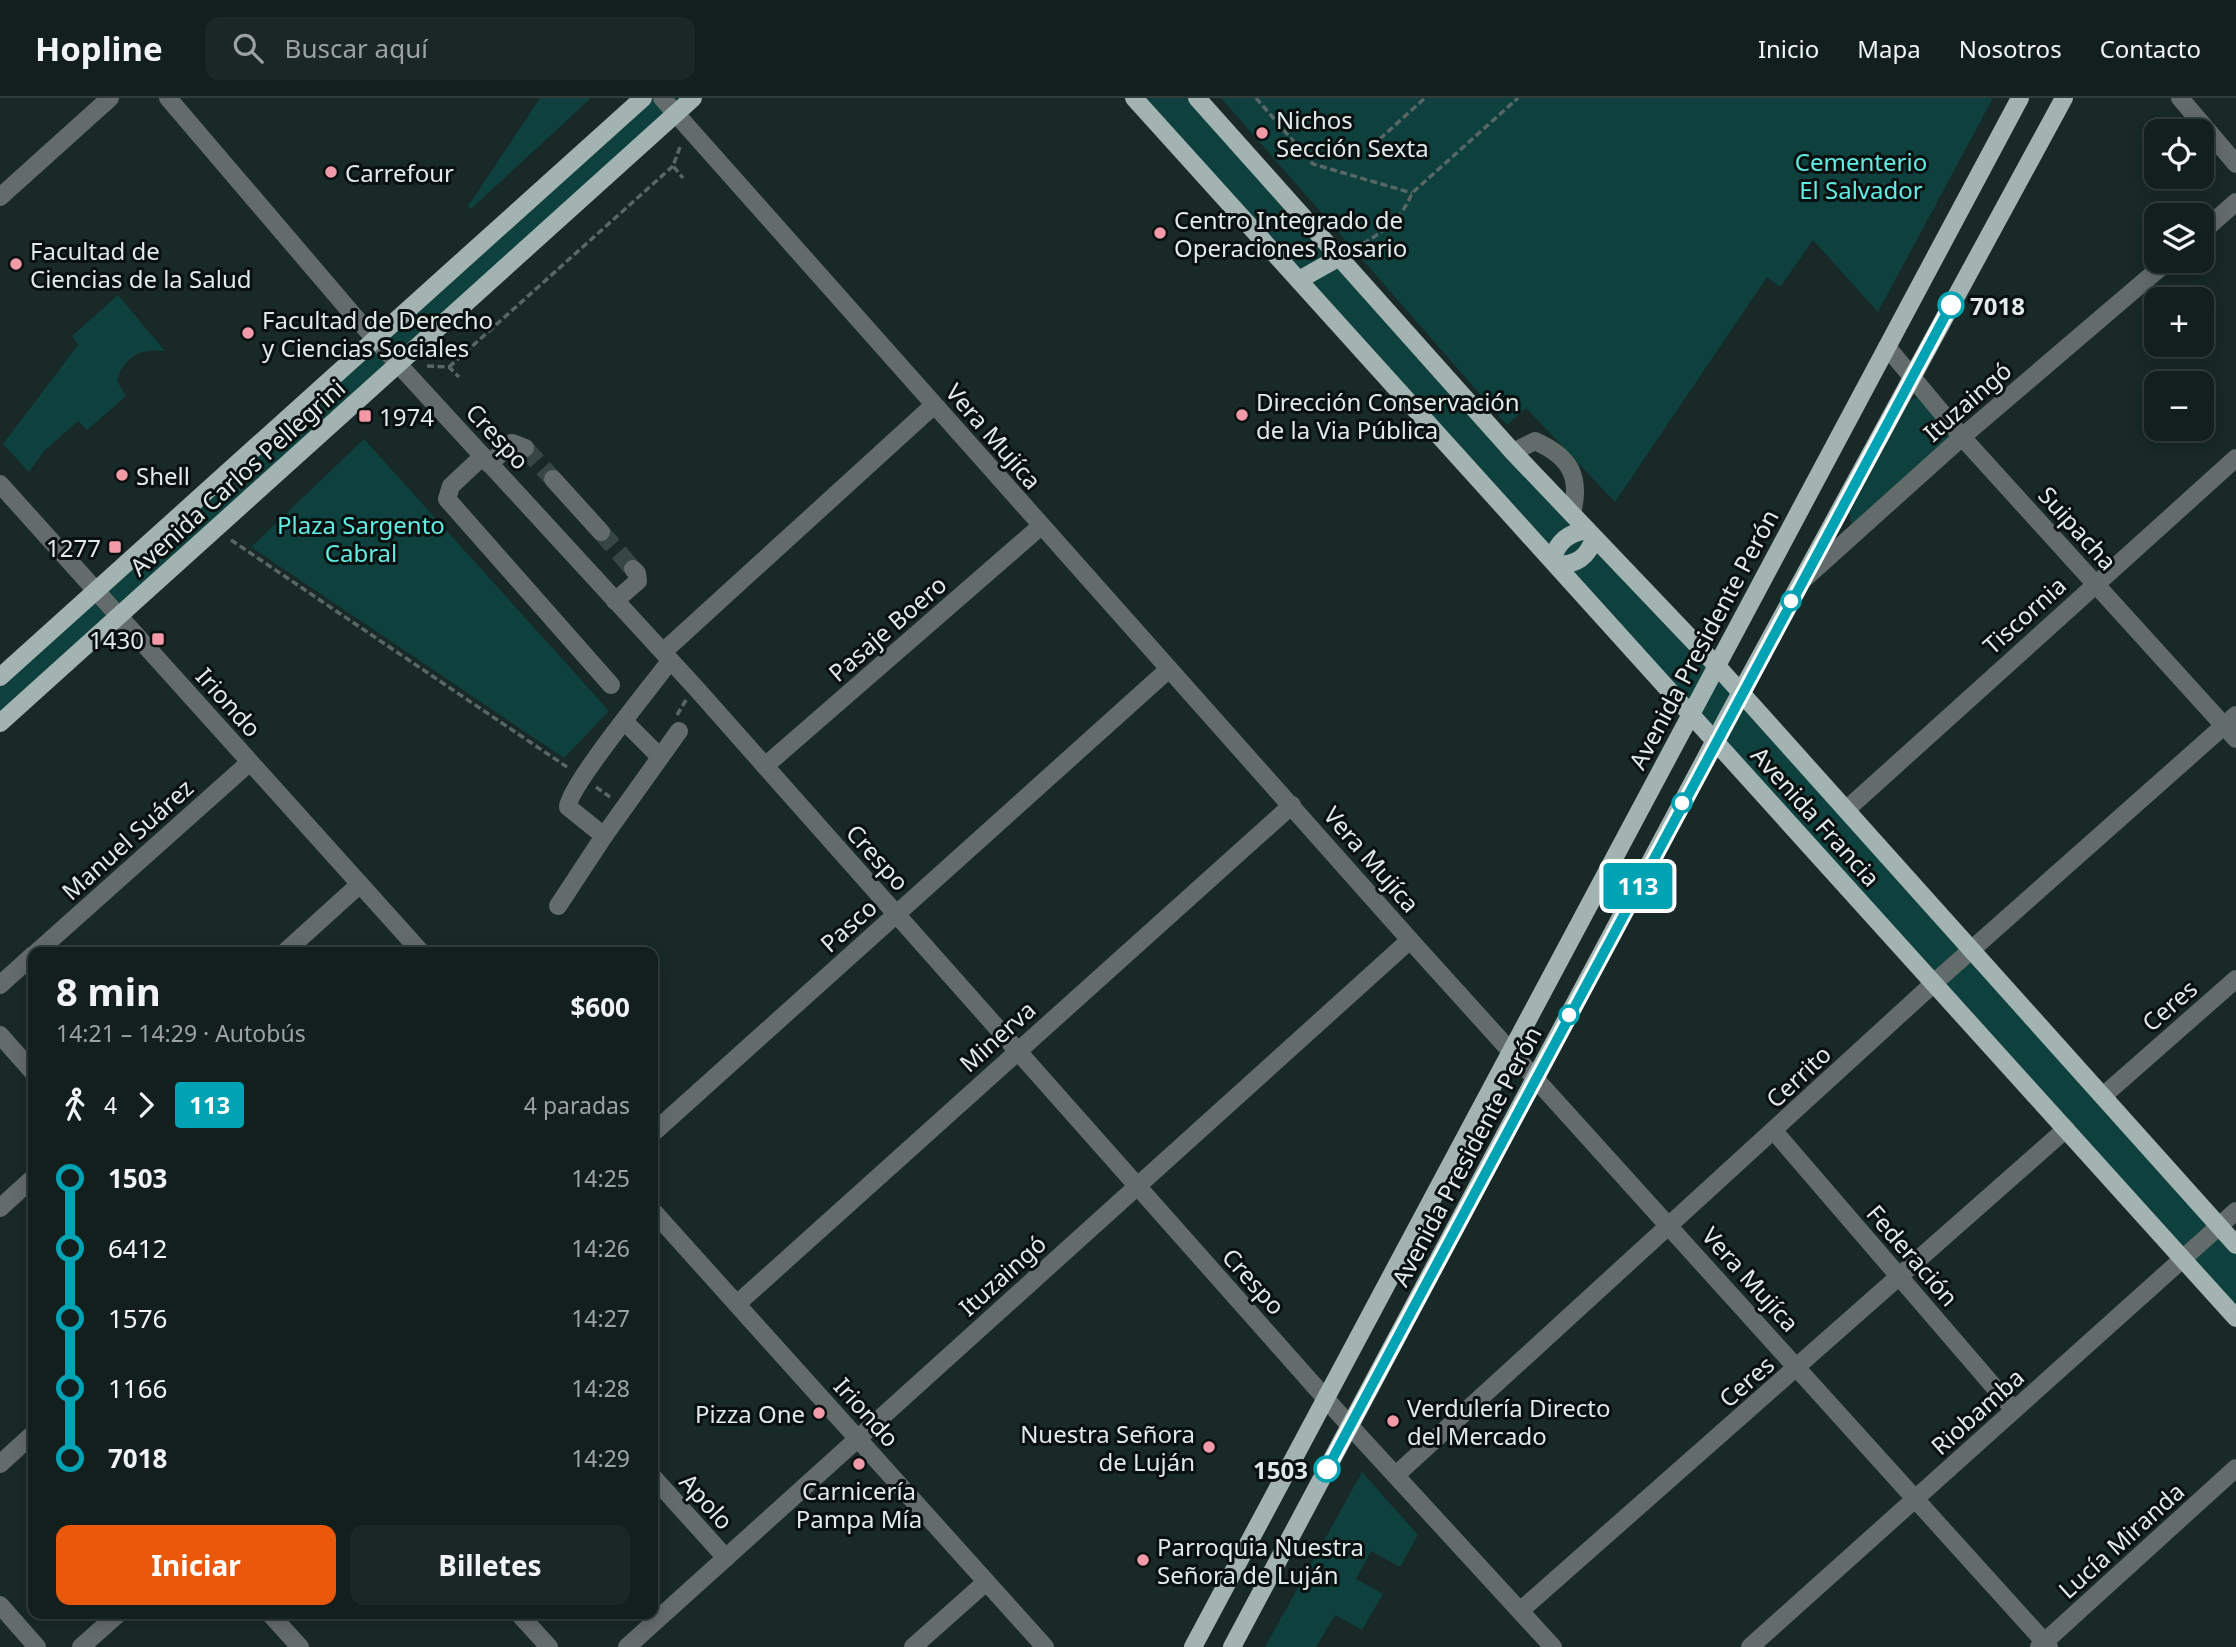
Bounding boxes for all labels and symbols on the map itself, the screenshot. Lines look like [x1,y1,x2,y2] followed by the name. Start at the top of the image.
[1276,103,1429,164] place label: Nichos Sección Sexta
[1254,125,1270,141] marker: Nichos Sección Sexta
[1795,145,1927,206] park label: Cementerio El Salvador
[345,156,454,189] place label: Carrefour
[323,164,339,180] marker: Carrefour
[1174,203,1407,264] place label: Centro Integrado de Operaciones Rosario
[1152,225,1168,241] marker: Centro Integrado de Operaciones Rosario
[30,234,252,295] place label: Facultad de Ciencias de la Salud
[8,256,24,272] marker: Facultad de Ciencias de la Salud
[1970,289,2025,322] place label: 7018
[1938,292,1964,318] marker: 7018
[262,303,493,364] place label: Facultad de Derecho y Ciencias Sociales
[240,325,256,341] marker: Facultad de Derecho y Ciencias Sociales
[1916,354,2018,448] street label: Ituzaingó
[122,371,352,583] street label: Avenida Carlos Pellegrini
[939,376,1049,496] street label: Vera Mujíca
[1256,385,1520,446] place label: Dirección Conservación de la Via Pública
[459,396,537,476] street label: Crespo
[379,400,434,433] place label: 1974
[1234,407,1250,423] marker: Dirección Conservación de la Via Pública
[357,408,373,424] marker: 1974
[136,459,190,492] place label: Shell
[114,467,130,483] marker: Shell
[2032,479,2124,577] street label: Suipacha
[1620,503,1786,775] street label: Avenida Presidente Perón
[277,508,445,569] park label: Plaza Sargento Cabral
[46,531,101,564] place label: 1277
[107,539,123,555] marker: 1277
[821,567,953,689] street label: Pasaje Boero
[1975,569,2073,661] street label: Tiscornia
[1781,591,1801,611] unlabelled marker
[89,623,144,656] place label: 1430
[150,631,166,647] marker: 1430
[189,660,269,744] street label: Iriondo
[1744,739,1888,893] street label: Avenida Francia
[54,771,200,907] street label: Manuel Suárez
[1672,793,1692,813] unlabelled marker
[1317,799,1427,919] street label: Vera Mujíca
[839,817,917,897] street label: Crespo
[1598,863,1678,909] line badge: 113
[813,891,883,959] street label: Pasco
[2134,972,2204,1038] street label: Ceres
[952,993,1042,1079] street label: Minerva
[1559,1005,1579,1025] unlabelled marker
[1383,1020,1549,1292] street label: Avenida Presidente Perón
[1758,1037,1838,1115] street label: Cerrito
[1860,1197,1966,1313] street label: Federación
[1695,1219,1807,1339] street label: Vera Mujíca
[951,1227,1053,1323] street label: Ituzaingó
[1215,1241,1293,1321] street label: Crespo
[1711,1348,1781,1414] street label: Ceres
[1923,1360,2031,1462] street label: Riobamba
[827,1370,907,1454] street label: Iriondo
[1407,1391,1610,1452] place label: Verdulería Directo del Mercado
[695,1397,805,1430] place label: Pizza One
[811,1405,827,1421] marker: Pizza One
[1385,1413,1401,1429] marker: Verdulería Directo del Mercado
[1020,1417,1195,1478] place label: Nuestra Señora de Luján
[1201,1439,1217,1455] marker: Nuestra Señora de Luján
[1253,1453,1308,1486] place label: 1503
[851,1456,867,1472] marker: Carnicería Pampa Mía
[1314,1456,1340,1482] marker: 1503
[673,1466,741,1536] street label: Apolo
[796,1474,922,1535] place label: Carnicería Pampa Mía
[2051,1475,2191,1605] street label: Lucía Miranda
[1157,1530,1364,1591] place label: Parroquia Nuestra Señora de Luján
[1135,1552,1151,1568] marker: Parroquia Nuestra Señora de Luján

